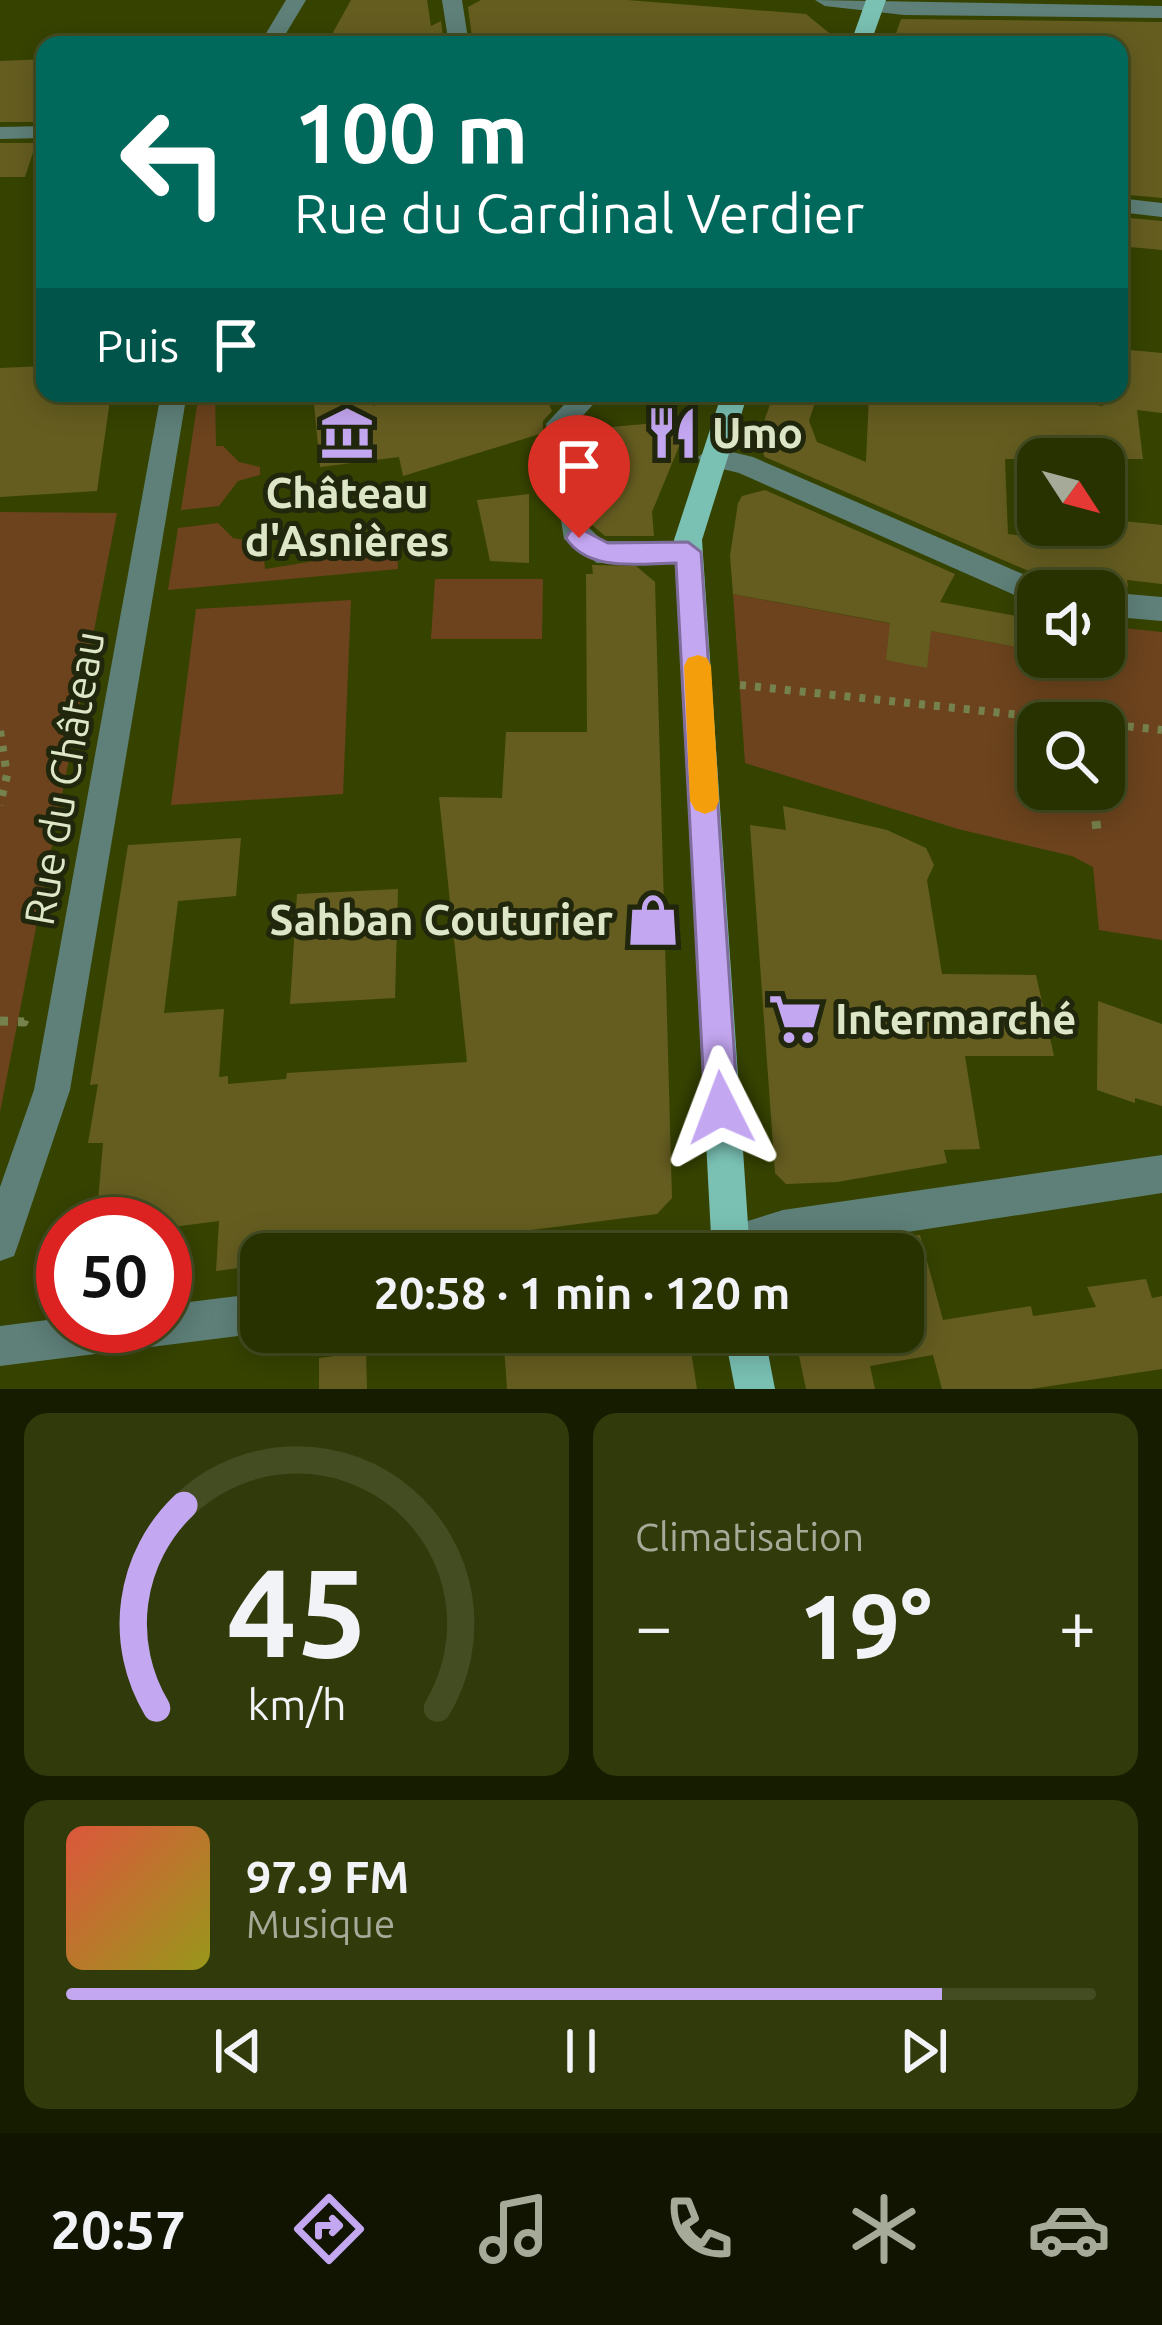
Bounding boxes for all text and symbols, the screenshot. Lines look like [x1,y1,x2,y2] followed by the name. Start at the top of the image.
[96,84,252,240] icon: left
[294,85,528,179] text: 100 m
[294,183,864,243] text: Rue du Cardinal Verdier
[203,312,269,378] icon: arrive
[96,320,179,371] text: Puis
[318,404,376,462] museum icon: Château d'Asnières
[643,404,701,462] restaurant icon: Umo
[712,409,803,456] place label: Umo
[528,415,630,538] pin
[546,433,612,499] icon: arrive
[1017,438,1125,546] north arrow
[1017,438,1125,810] map controls
[245,469,449,564] place label: Château d'Asnières
[1017,570,1125,678] button: sound
[15,627,112,929] street label: Rue du Château
[1017,702,1125,810] button: search
[624,891,682,949] shop icon: Sahban Couturier
[270,896,613,943] place label: Sahban Couturier
[766,990,824,1048] supermarket icon: Intermarché
[835,995,1076,1042] place label: Intermarché
[658,1045,784,1171] position arrow
[36,1197,192,1353] speed limit sign: 50
[374,1267,790,1318] text: 20:58 · 1 min · 120 m
[635,1515,864,1558] text: Climatisation
[226,1541,367,1681] text: 45
[799,1575,932,1676] text: 19°
[635,1588,672,1662] text: −
[1059,1588,1096,1662] text: +
[247,1679,346,1727] text: km/h
[246,1851,409,1902] text: 97.9 FM
[246,1902,395,1945] text: Musique
[205,2018,271,2084] icon: previous
[548,2018,614,2084] icon: pause
[891,2018,957,2084] icon: next
[287,2187,371,2271] icon: directions
[472,2187,556,2271] icon: music
[657,2187,741,2271] icon: phone
[842,2187,926,2271] icon: climate
[1027,2187,1111,2271] icon: car
[51,2199,186,2259] text: 20:57

